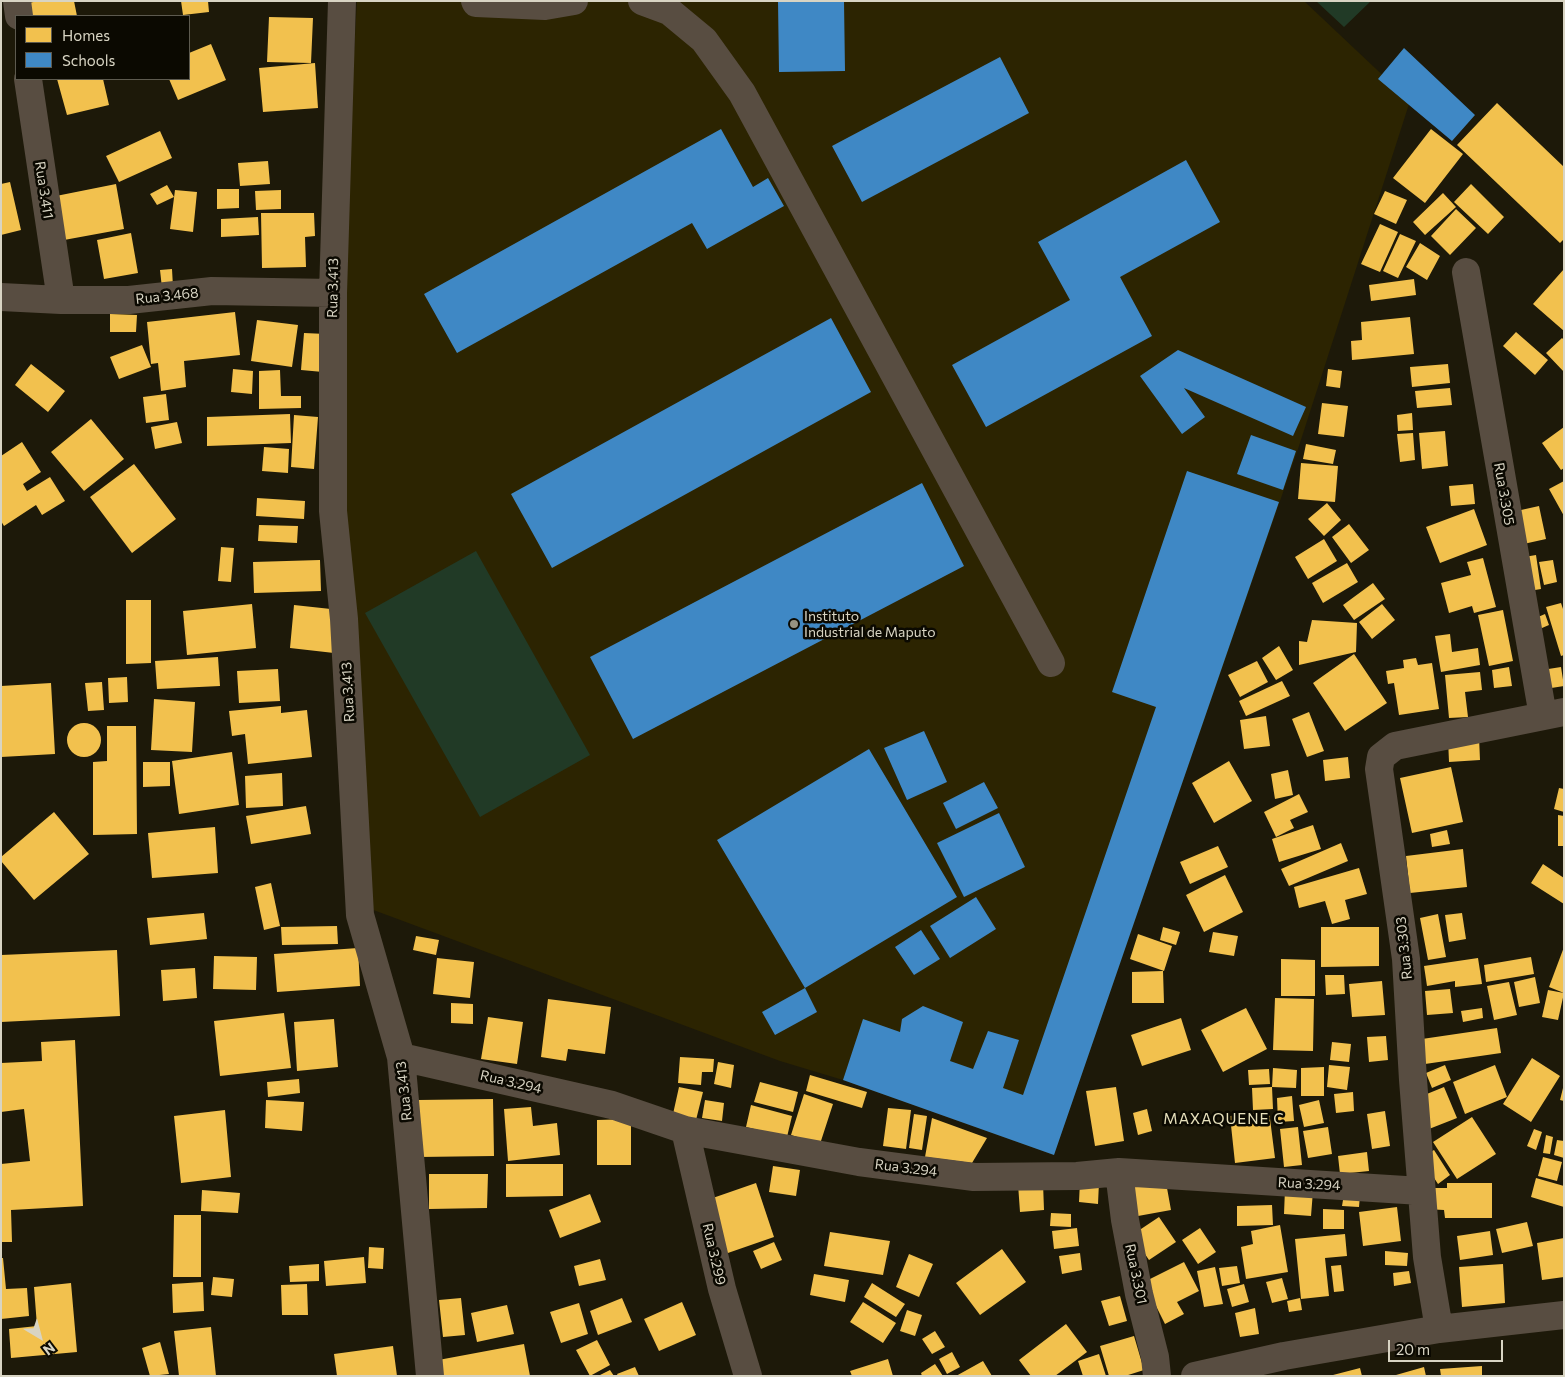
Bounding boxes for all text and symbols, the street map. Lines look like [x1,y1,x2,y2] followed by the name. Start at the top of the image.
[15,15,190,80] legend
[62,26,110,44] text: Homes
[62,51,115,69] text: Schools
[31,160,57,220] street label: Rua 3.411
[324,258,342,318] street label: Rua 3.413
[135,284,199,308] street label: Rua 3.468
[1490,461,1518,527] street label: Rua 3.305
[804,608,936,640] place label: Instituto Industrial de Maputo
[788,618,800,630] marker: Instituto Industrial de Maputo
[338,662,358,722] street label: Rua 3.413
[1392,916,1416,980] street label: Rua 3.303
[393,1060,415,1122] street label: Rua 3.413
[479,1067,543,1097] street label: Rua 3.294
[1162,1110,1286,1128] district label: MAXAQUENE C
[874,1156,938,1180] street label: Rua 3.294
[1277,1174,1341,1194] street label: Rua 3.294
[699,1221,729,1287] street label: Rua 3.299
[1121,1242,1151,1306] street label: Rua 3.301
[15,1312,65,1362] north arrow
[1390,1330,1505,1362] scale bar
[40,1339,59,1359] text: N
[1396,1340,1430,1358] text: 20 m

